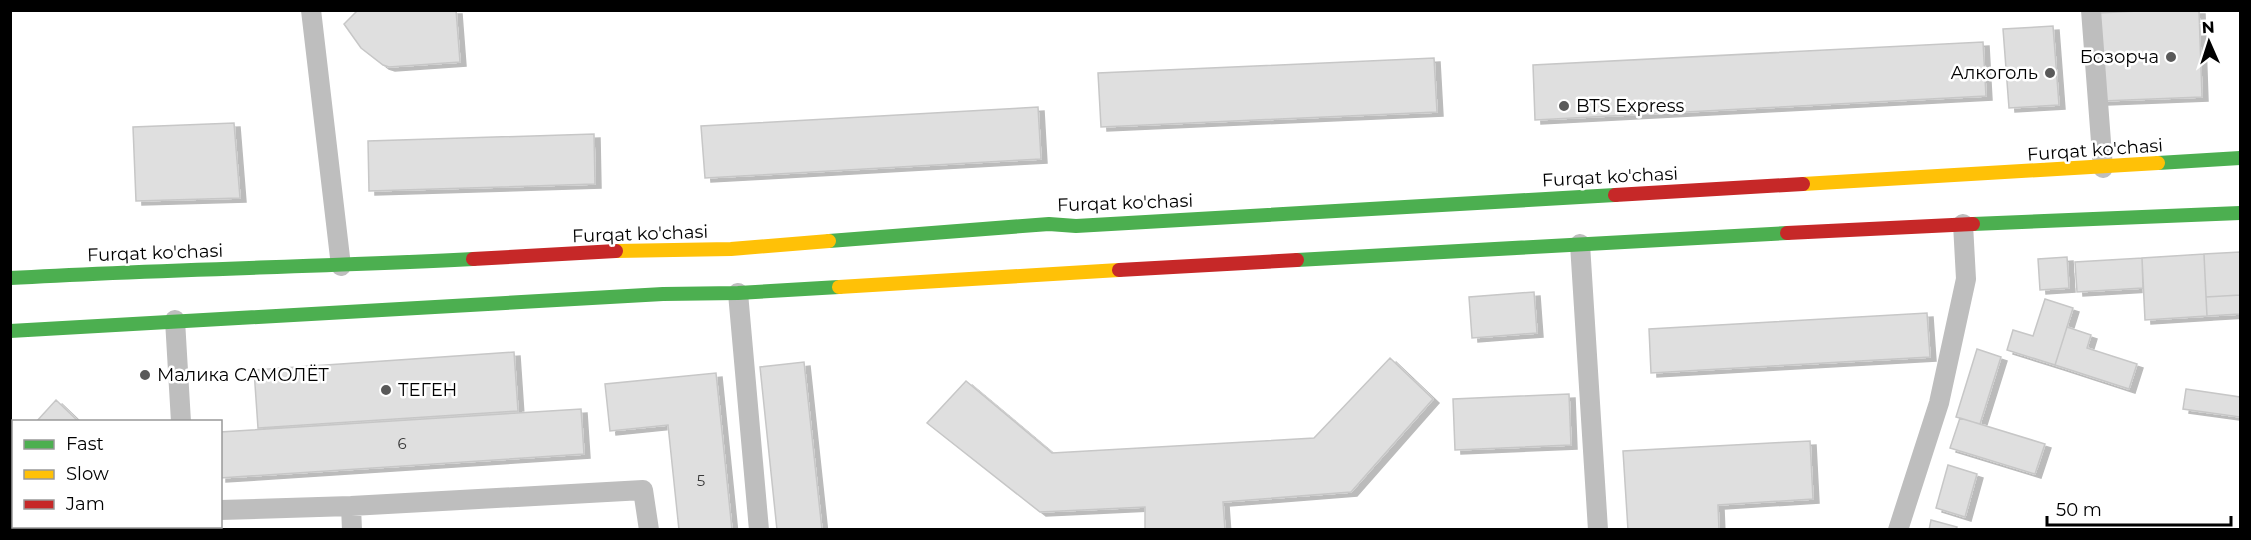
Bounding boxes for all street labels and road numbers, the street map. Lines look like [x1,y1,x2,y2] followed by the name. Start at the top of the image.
[2026,134,2164,166] street label: Furqat ko'chasi
[1541,162,1679,192] street label: Furqat ko'chasi
[1057,190,1193,216] street label: Furqat ko'chasi
[572,221,708,247] street label: Furqat ko'chasi
[87,240,223,266] street label: Furqat ko'chasi

